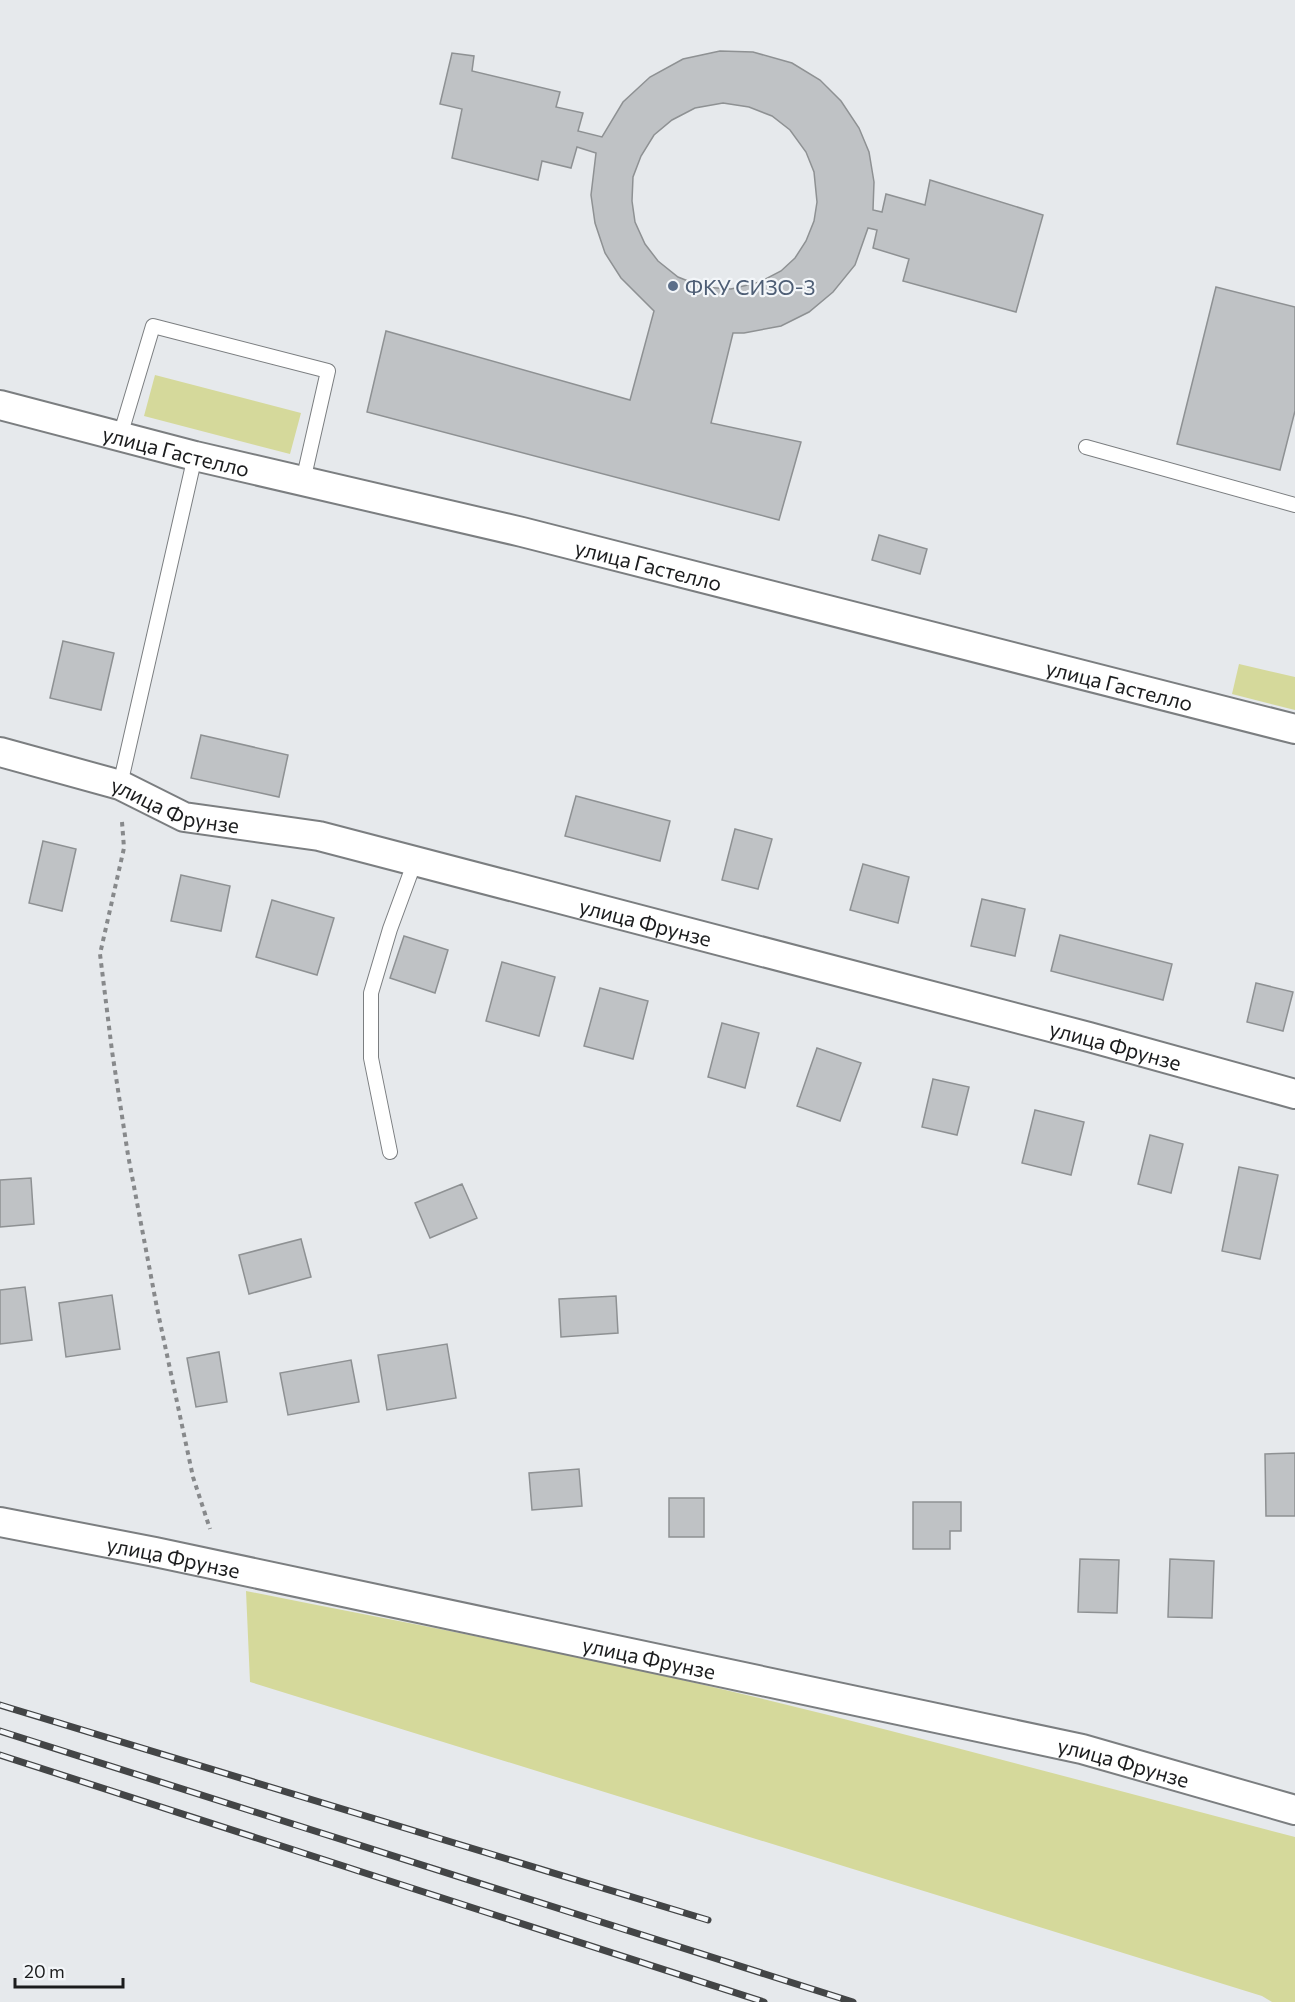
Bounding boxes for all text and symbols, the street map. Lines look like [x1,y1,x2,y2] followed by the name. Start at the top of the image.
[685,274,815,299] place label: ФКУ СИЗО-3
[666,279,680,293] marker: ФКУ СИЗО-3
[100,420,252,481] street label: улица Гастелло
[573,534,725,595] street label: улица Гастелло
[1044,654,1196,715] street label: улица Гастелло
[109,771,241,837] street label: улица Фрунзе
[577,892,714,950] street label: улица Фрунзе
[1047,1015,1184,1075] street label: улица Фрунзе
[105,1530,243,1582] street label: улица Фрунзе
[580,1631,718,1683] street label: улица Фрунзе
[1056,1732,1192,1792] street label: улица Фрунзе
[15,1951,123,1989] scale bar
[24,1960,65,1982] text: 20 m

